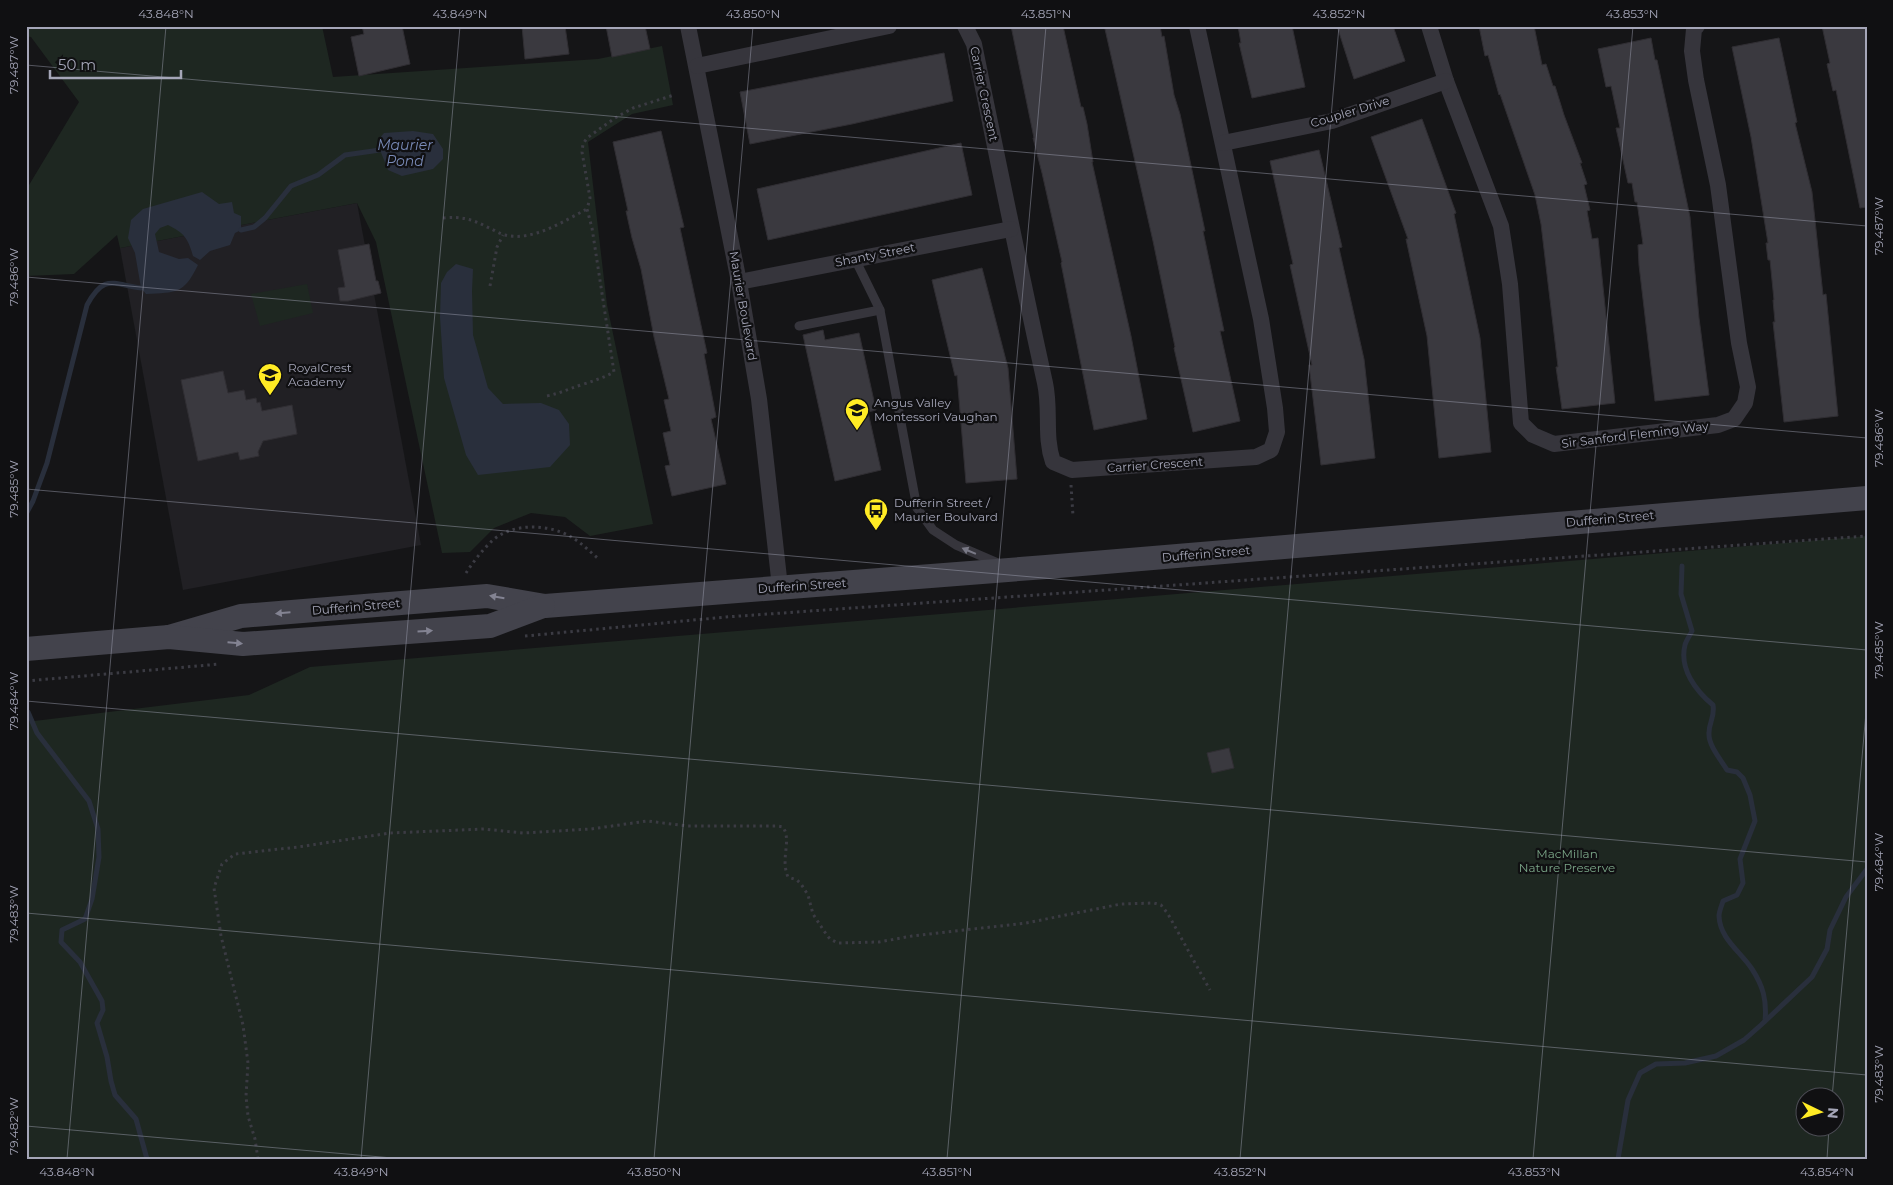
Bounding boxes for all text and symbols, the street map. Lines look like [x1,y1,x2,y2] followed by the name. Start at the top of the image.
[138,6,194,21] text: 43.848°N
[433,6,487,21] text: 43.849°N
[726,6,780,21] text: 43.850°N
[1021,6,1071,21] text: 43.851°N
[1312,6,1366,21] text: 43.852°N
[1606,6,1658,21] text: 43.853°N
[6,36,21,94] text: 79.487°W
[967,45,1002,143] street label: Carrier Crescent
[50,48,181,80] scale bar
[58,55,96,74] text: 50 m
[1309,92,1391,131] street label: Coupler Drive
[377,136,433,170] water label: Maurier Pond
[1871,197,1886,255] text: 79.487°W
[834,239,916,270] street label: Shanty Street
[6,248,21,306] text: 79.486°W
[726,250,761,362] street label: Maurier Boulevard
[288,360,352,389] place label: RoyalCrest Academy
[257,362,283,396] school or university icon: RoyalCrest Academy
[874,395,998,424] place label: Angus Valley Montessori Vaughan
[844,397,870,431] school or university icon: Angus Valley Montessori Vaughan
[1871,409,1886,467] text: 79.486°W
[1561,418,1710,451] street label: Sir Sanford Fleming Way
[1106,454,1204,475] street label: Carrier Crescent
[6,460,21,518] text: 79.485°W
[894,495,998,524] place label: Dufferin Street / Maurier Boulvard
[863,497,889,531] bus stop icon: Dufferin Street / Maurier Boulvard
[1565,507,1655,530] street label: Dufferin Street
[1161,542,1251,565] street label: Dufferin Street
[962,546,976,554] one-way arrow
[757,575,847,596] street label: Dufferin Street
[489,593,505,601] one-way arrow
[311,595,401,618] street label: Dufferin Street
[275,609,291,617] one-way arrow
[1871,621,1886,679] text: 79.485°W
[417,627,433,635] one-way arrow
[227,639,243,647] one-way arrow
[6,672,21,730] text: 79.484°W
[1871,833,1886,891] text: 79.484°W
[1519,846,1615,875] park label: MacMillan Nature Preserve
[6,885,21,943] text: 79.483°W
[1871,1045,1886,1103] text: 79.483°W
[1796,1088,1846,1138] north arrow
[6,1097,21,1155] text: 79.482°W
[1823,1107,1842,1120] text: N
[39,1164,95,1179] text: 43.848°N
[334,1164,388,1179] text: 43.849°N
[627,1164,681,1179] text: 43.850°N
[922,1164,972,1179] text: 43.851°N
[1213,1164,1267,1179] text: 43.852°N
[1508,1164,1560,1179] text: 43.853°N
[1800,1164,1854,1179] text: 43.854°N

